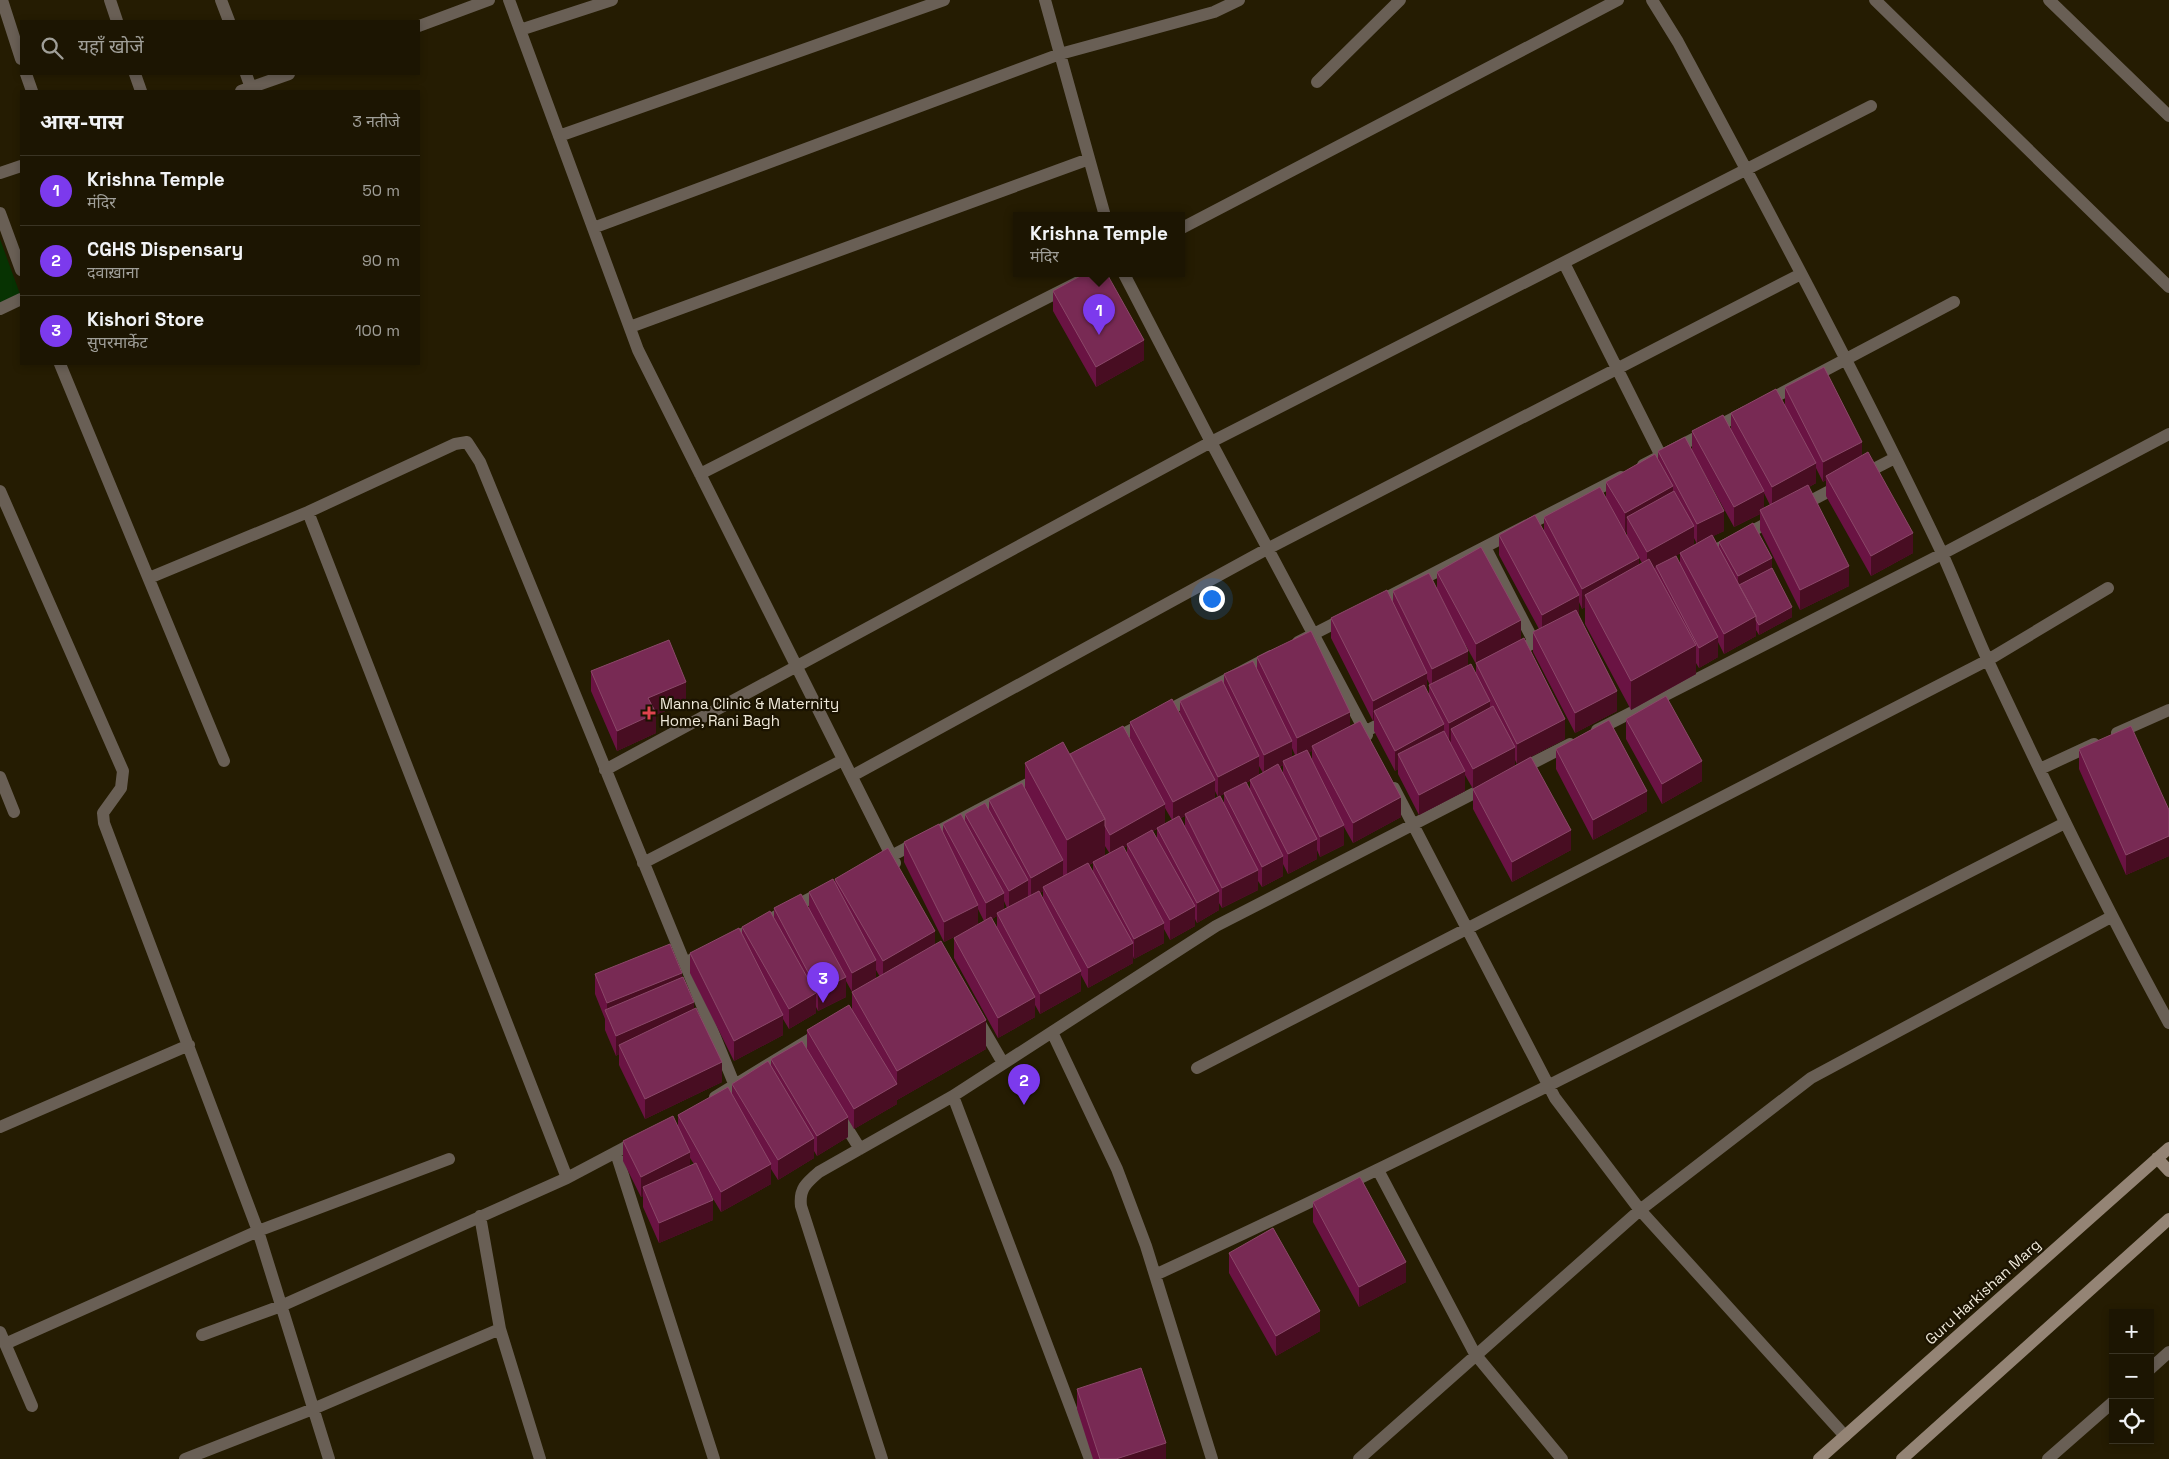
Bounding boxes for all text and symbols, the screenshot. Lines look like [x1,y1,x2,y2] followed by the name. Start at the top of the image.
[20,20,420,75] search box
[38,34,66,62] icon: search
[78,34,143,59] text: यहाँ खोजें
[40,108,123,135] text: आस-पास
[352,111,400,132] text: 3 नतीजे
[87,167,225,192] text: Krishna Temple
[52,180,60,201] text: 1
[362,180,400,201] text: 50 m
[87,192,116,213] text: मंदिर
[1013,212,1185,277] popup
[1030,221,1168,246] text: Krishna Temple
[87,237,243,262] text: CGHS Dispensary
[1030,246,1059,267] text: मंदिर
[51,250,61,271] text: 2
[362,250,400,271] text: 90 m
[87,262,139,283] text: दवाख़ाना
[1083,294,1115,335] pin: 1
[87,307,204,332] text: Kishori Store
[51,320,61,341] text: 3
[355,320,400,341] text: 100 m
[87,332,148,353] text: सुपरमार्केट
[1199,586,1225,612] your location
[660,694,839,730] place label: Manna Clinic & Maternity Home, Rani Bagh
[642,706,656,720] marker: Manna Clinic & Maternity Home, Rani Bagh
[807,962,839,1003] pin: 3
[1008,1064,1040,1105] pin: 2
[1921,1235,2044,1349] street label: Guru Harkishan Marg
[2109,1309,2154,1444] map controls
[2109,1309,2154,1354] button: +
[2109,1354,2154,1399] button: −
[2109,1399,2154,1444] button: locate

